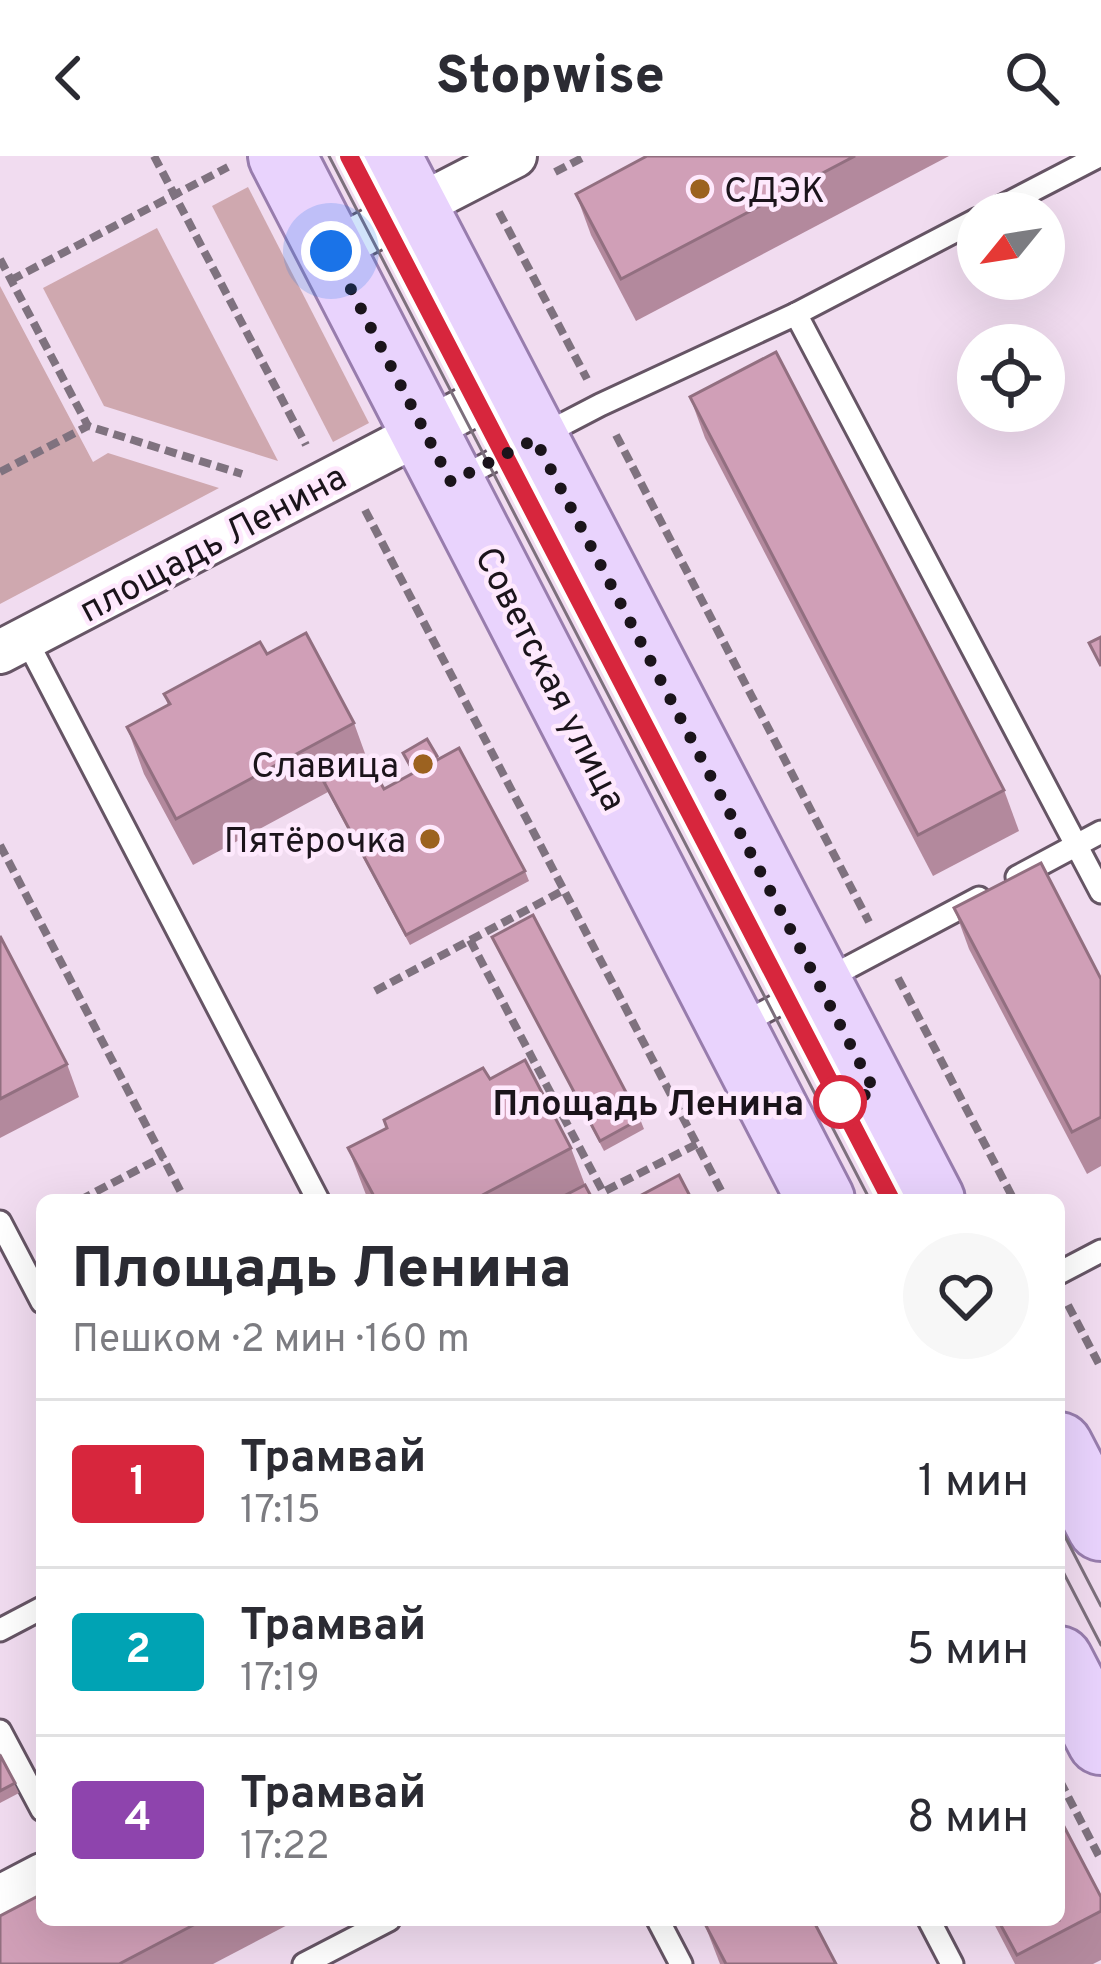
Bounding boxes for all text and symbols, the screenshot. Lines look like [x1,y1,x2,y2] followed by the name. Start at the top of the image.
[436,44,665,113] text: Stopwise
[36,45,102,111] icon: back
[999,45,1065,111] icon: search
[724,170,825,216] place label: СДЭК
[687,176,713,202] marker: СДЭК
[957,192,1065,300] north arrow
[957,192,1065,432] map controls
[301,221,361,281] your location
[957,324,1065,432] button: locate
[72,456,355,635] street label: площадь Ленина
[462,540,635,819] street label: Советская улица
[251,745,399,791] place label: Славица
[410,751,436,777] marker: Славица
[224,820,406,866] place label: Пятёрочка
[417,826,443,852] marker: Пятёрочка
[815,1077,865,1127] marker: Площадь Ленина
[492,1083,804,1129] place label: Площадь Ленина
[903,1233,1029,1359] button: heart
[72,1236,572,1308] text: Площадь Ленина
[72,1317,470,1366] text: Пешком · 2 мин · 160 m
[240,1431,426,1488] text: Трамвай
[918,1455,1029,1512] text: 1 мин
[130,1457,146,1510] text: 1
[240,1488,321,1537] text: 17:15
[240,1599,426,1656] text: Трамвай
[907,1623,1029,1680] text: 5 мин
[125,1625,151,1678] text: 2
[240,1656,320,1705] text: 17:19
[240,1767,426,1824] text: Трамвай
[907,1791,1029,1848] text: 8 мин
[125,1793,152,1846] text: 4
[240,1824,330,1873] text: 17:22

